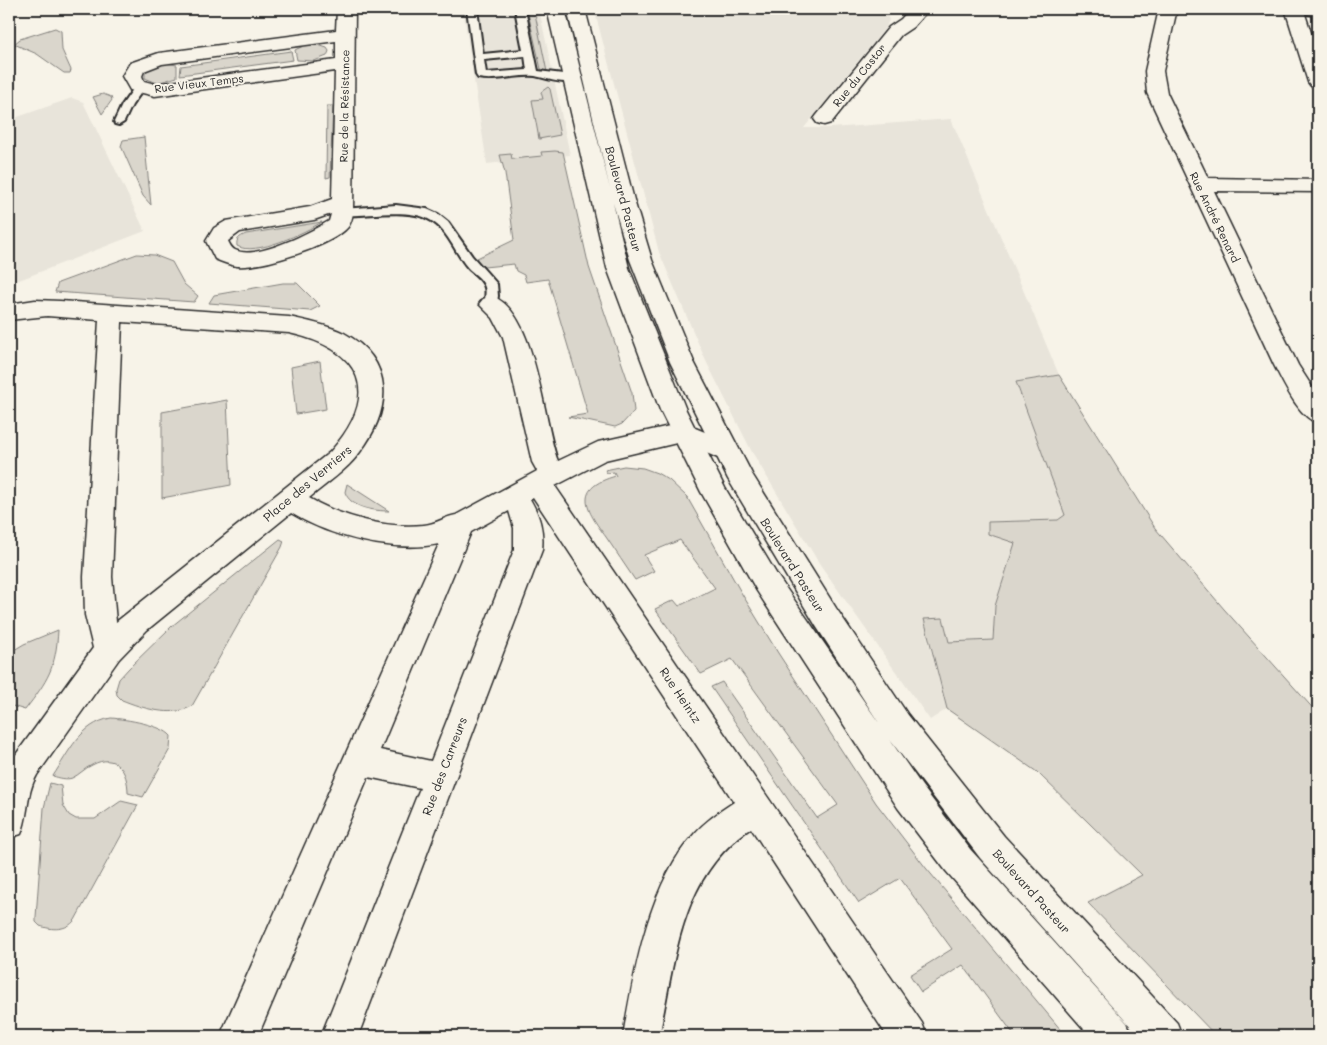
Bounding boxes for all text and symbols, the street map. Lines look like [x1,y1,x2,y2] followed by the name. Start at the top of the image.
[829,40,889,110] street label: Rue du Castor
[336,49,352,163] street label: Rue de la Résistance
[154,70,244,96] street label: Rue Vieux Temps
[602,144,646,254] street label: Boulevard Pasteur
[1187,169,1244,265] street label: Rue André Renard
[259,441,355,525] street label: Place des Verriers
[757,515,829,615] street label: Boulevard Pasteur
[657,664,706,726] street label: Rue Heintz
[418,714,470,818] street label: Rue des Carreurs
[990,845,1074,937] street label: Boulevard Pasteur

